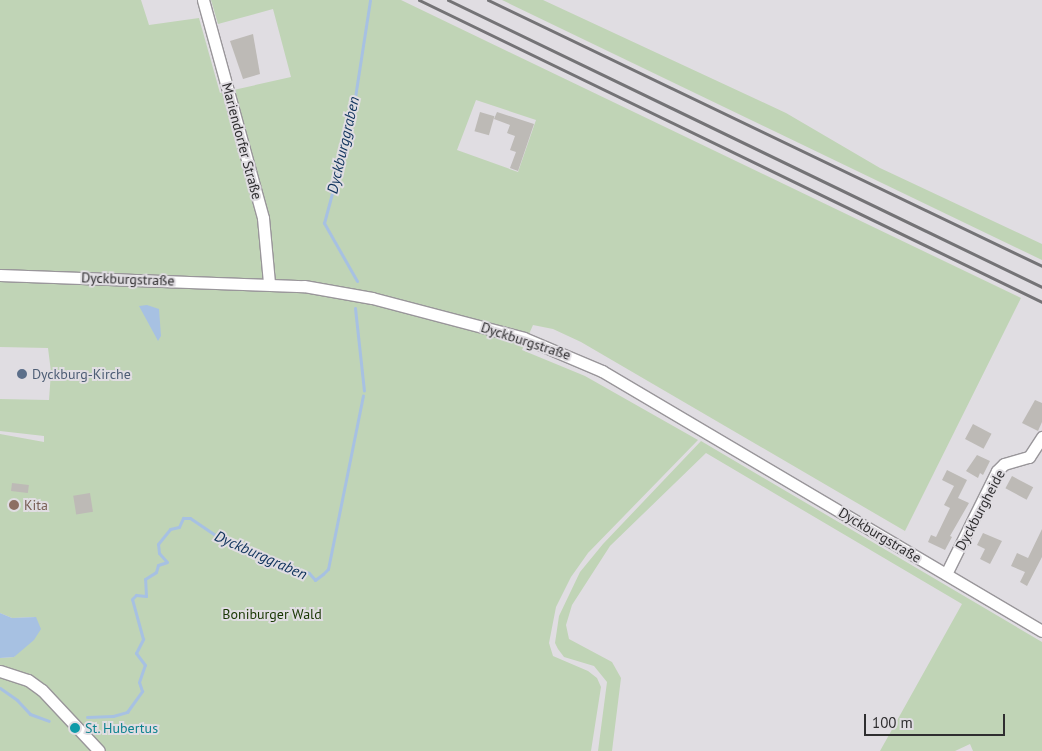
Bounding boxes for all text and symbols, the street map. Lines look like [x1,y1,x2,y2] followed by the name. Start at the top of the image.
[218,81,266,201] street label: Mariendorfer Straße
[323,95,363,195] water label: Dyckburggraben
[81,269,175,289] street label: Dyckburgstraße
[479,319,573,363] street label: Dyckburgstraße
[32,366,131,382] place label: Dyckburg-Kirche
[16,368,28,380] marker: Dyckburg-Kirche
[952,467,1008,553] street label: Dyckburgheide
[24,497,48,513] place label: Kita
[8,499,20,511] marker: Kita
[836,504,924,566] street label: Dyckburgstraße
[212,527,310,583] water label: Dyckburggraben
[222,606,322,622] park label: Boniburger Wald
[867,704,1008,736] scale bar
[872,713,913,732] text: 100 m
[85,720,159,736] place label: St. Hubertus
[69,722,81,734] marker: St. Hubertus

